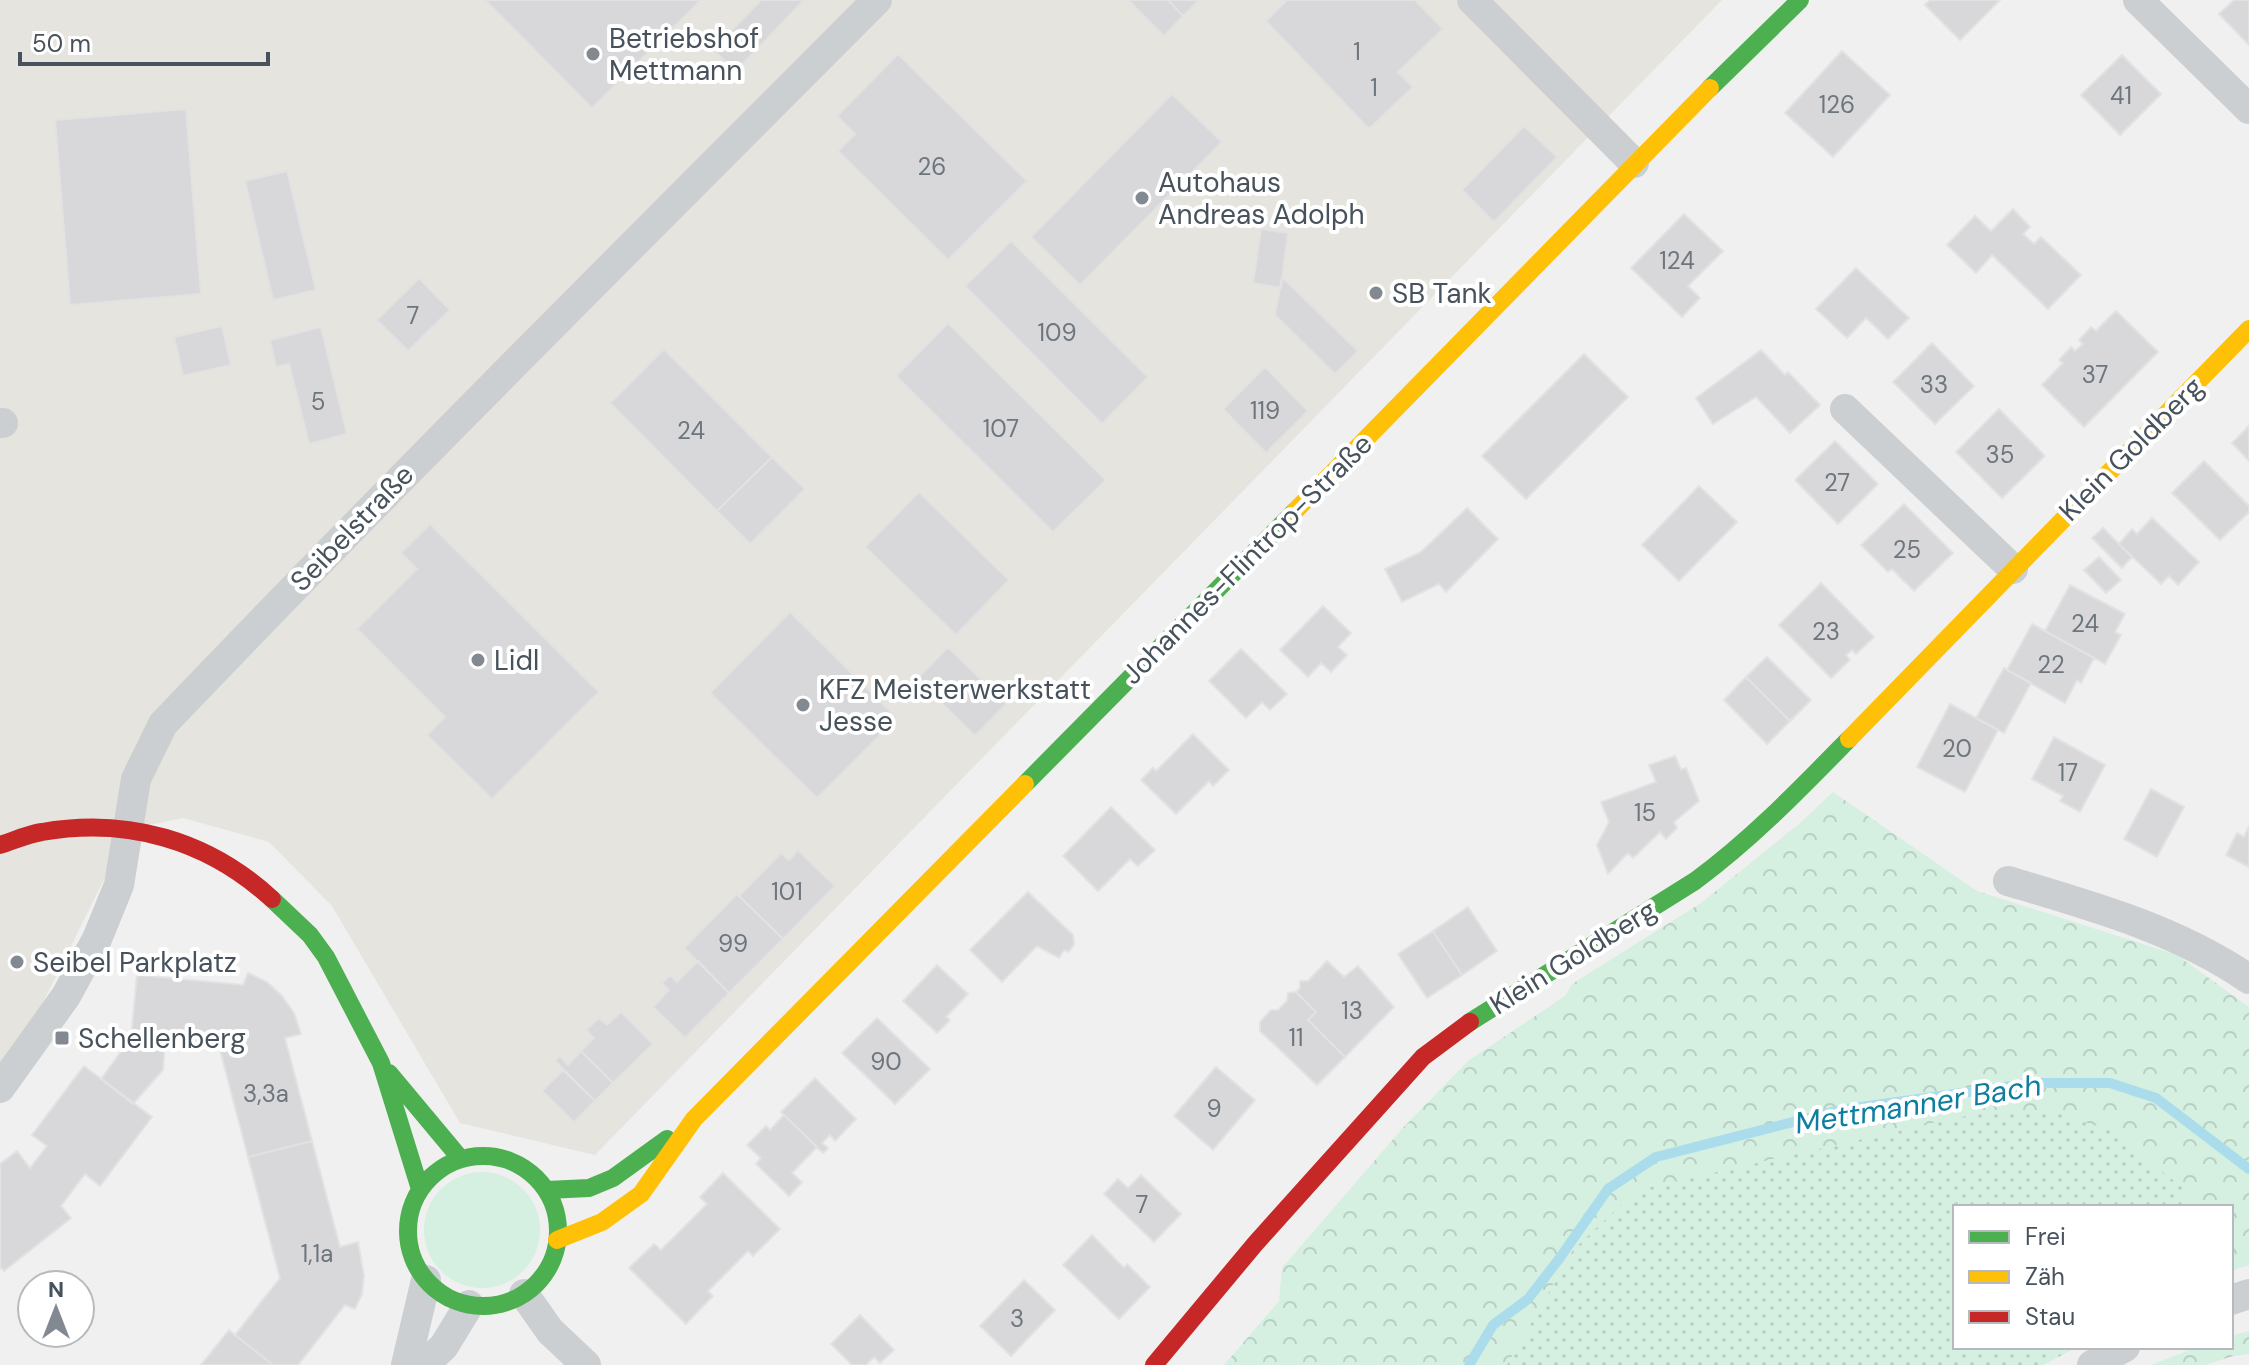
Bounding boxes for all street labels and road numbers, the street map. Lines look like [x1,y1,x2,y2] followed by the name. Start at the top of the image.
[2051,369,2211,529] street label: Klein Goldberg
[1114,426,1380,692] street label: Johannes-Flintrop-Straße
[282,457,422,599] street label: Seibelstraße
[1483,891,1663,1023] street label: Klein Goldberg

